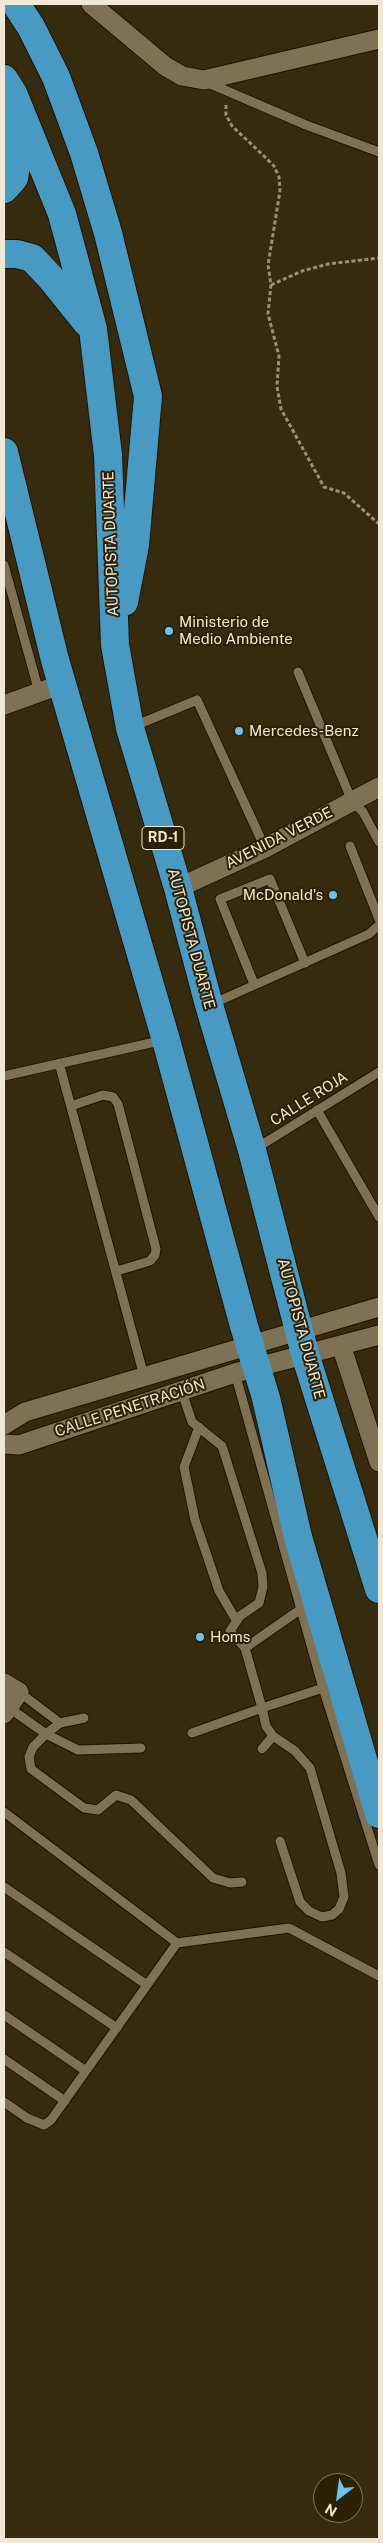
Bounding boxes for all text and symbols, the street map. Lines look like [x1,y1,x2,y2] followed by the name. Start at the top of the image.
[99,471,123,617] street label: AUTOPISTA DUARTE
[179,613,293,648] place label: Ministerio de Medio Ambiente
[163,625,175,637] marker: Ministerio de Medio Ambiente
[249,722,359,740] place label: Mercedes-Benz
[233,725,245,737] marker: Mercedes-Benz
[223,803,335,873] street label: AVENIDA VERDE
[142,826,184,850] road number: RD-1
[164,867,218,1011] street label: AUTOPISTA DUARTE
[243,886,323,904] place label: McDonald's
[327,889,339,901] marker: McDonald's
[267,1068,351,1130] street label: CALLE ROJA
[274,1257,328,1401] street label: AUTOPISTA DUARTE
[53,1375,207,1441] street label: CALLE PENETRACIÓN
[210,1628,250,1646] place label: Homs
[194,1631,206,1643] marker: Homs
[313,2473,363,2523] north arrow
[322,2500,340,2520] text: N

